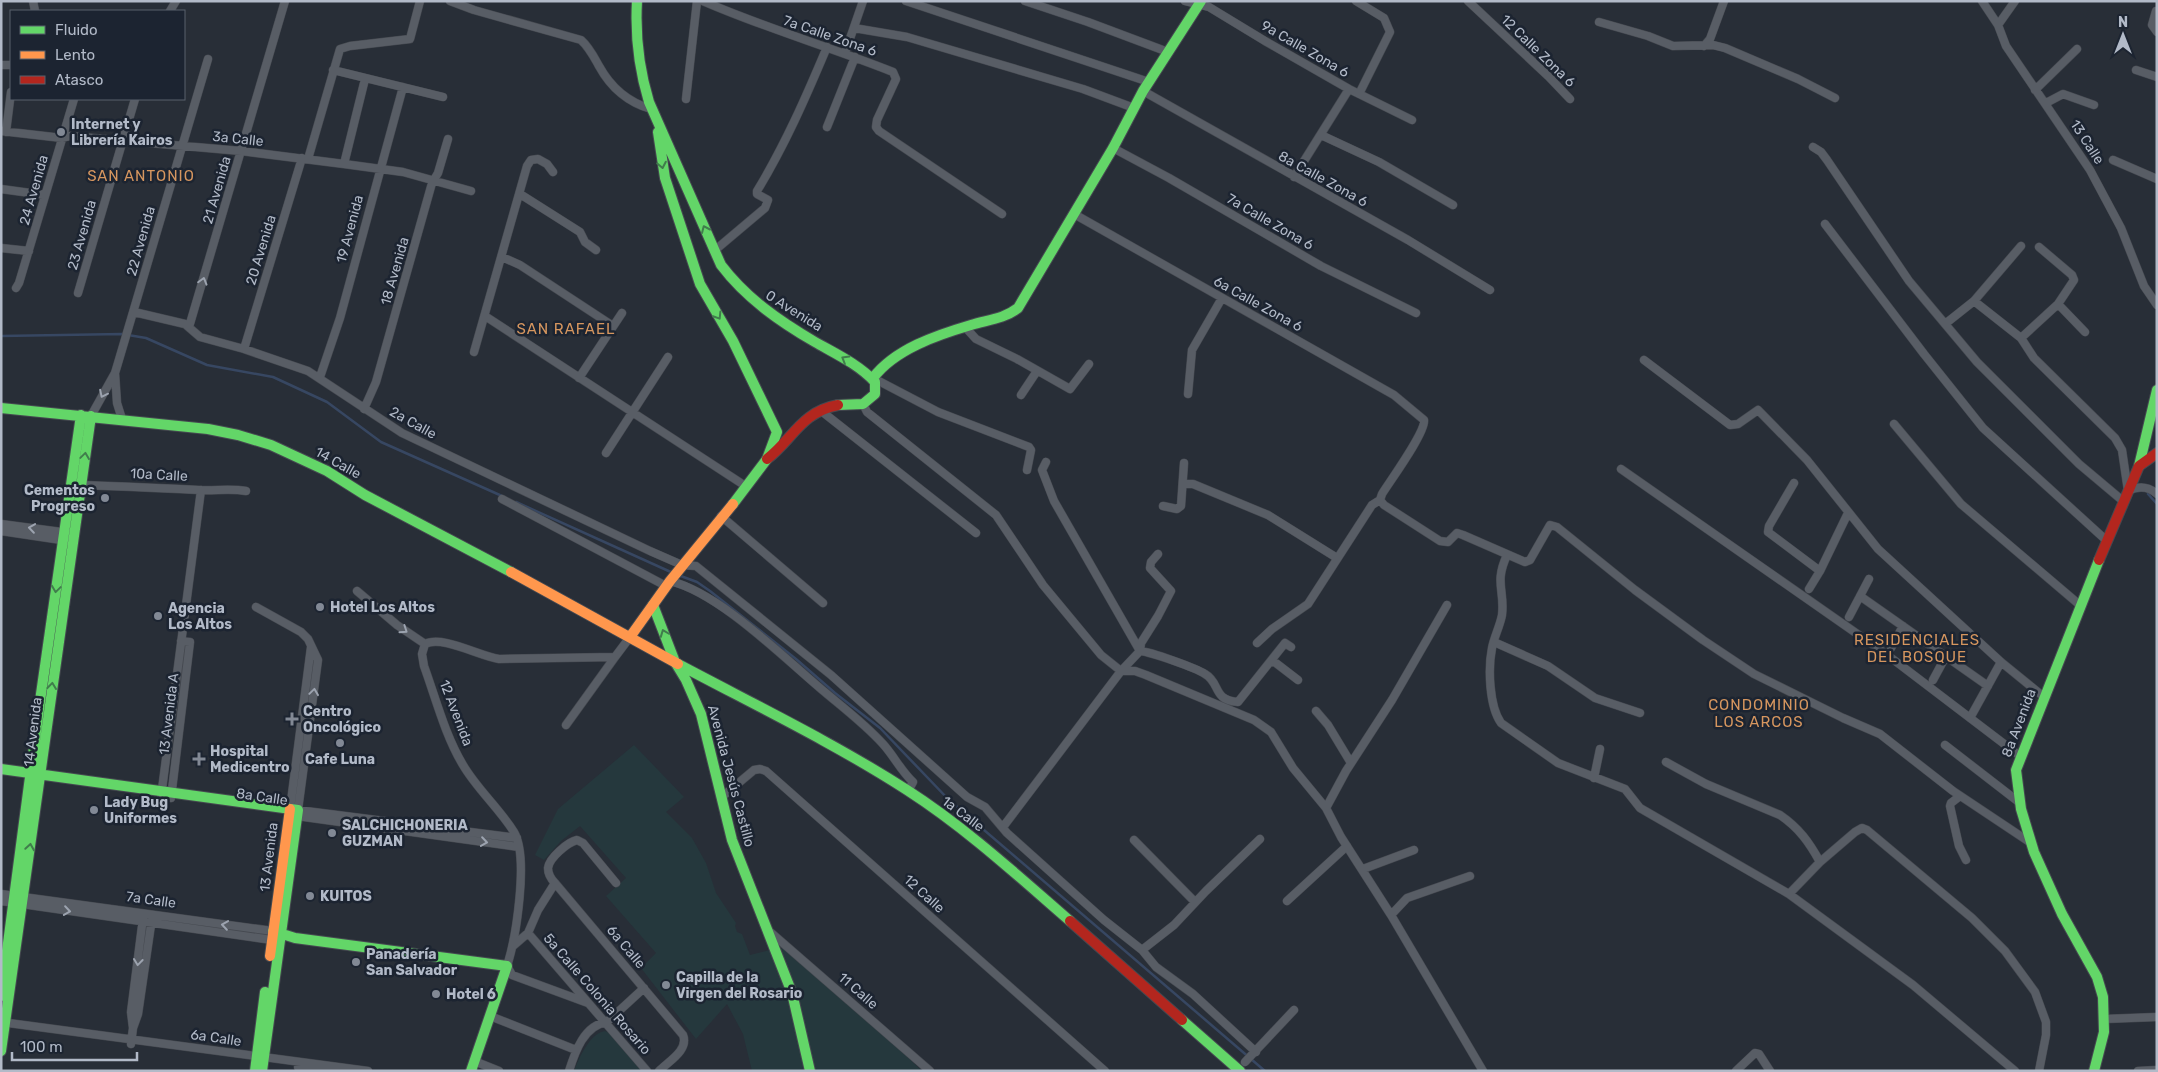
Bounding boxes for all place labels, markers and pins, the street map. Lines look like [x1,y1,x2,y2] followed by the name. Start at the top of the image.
[71,116,173,149] place label: Internet y Librería Kairos
[55,126,67,138] marker: Internet y Librería Kairos
[24,482,95,515] place label: Cementos Progreso
[99,492,111,504] marker: Cementos Progreso
[330,599,435,616] place label: Hotel Los Altos
[168,600,232,633] place label: Agencia Los Altos
[314,601,326,613] marker: Hotel Los Altos
[152,610,164,622] marker: Agencia Los Altos
[303,703,381,736] place label: Centro Oncológico
[285,712,299,726] marker: Centro Oncológico
[334,737,346,749] marker: Cafe Luna
[210,743,290,776] place label: Hospital Medicentro
[305,751,375,768] place label: Cafe Luna
[192,752,206,766] marker: Hospital Medicentro
[104,794,177,827] place label: Lady Bug Uniformes
[88,804,100,816] marker: Lady Bug Uniformes
[342,817,468,850] place label: SALCHICHONERIA GUZMAN
[326,827,338,839] marker: SALCHICHONERIA GUZMAN
[320,888,372,905] place label: KUITOS
[304,890,316,902] marker: KUITOS
[366,946,458,979] place label: Panadería San Salvador
[350,956,362,968] marker: Panadería San Salvador
[676,969,802,1002] place label: Capilla de la Virgen del Rosario
[660,979,672,991] marker: Capilla de la Virgen del Rosario
[446,986,496,1003] place label: Hotel 6
[430,988,442,1000] marker: Hotel 6

